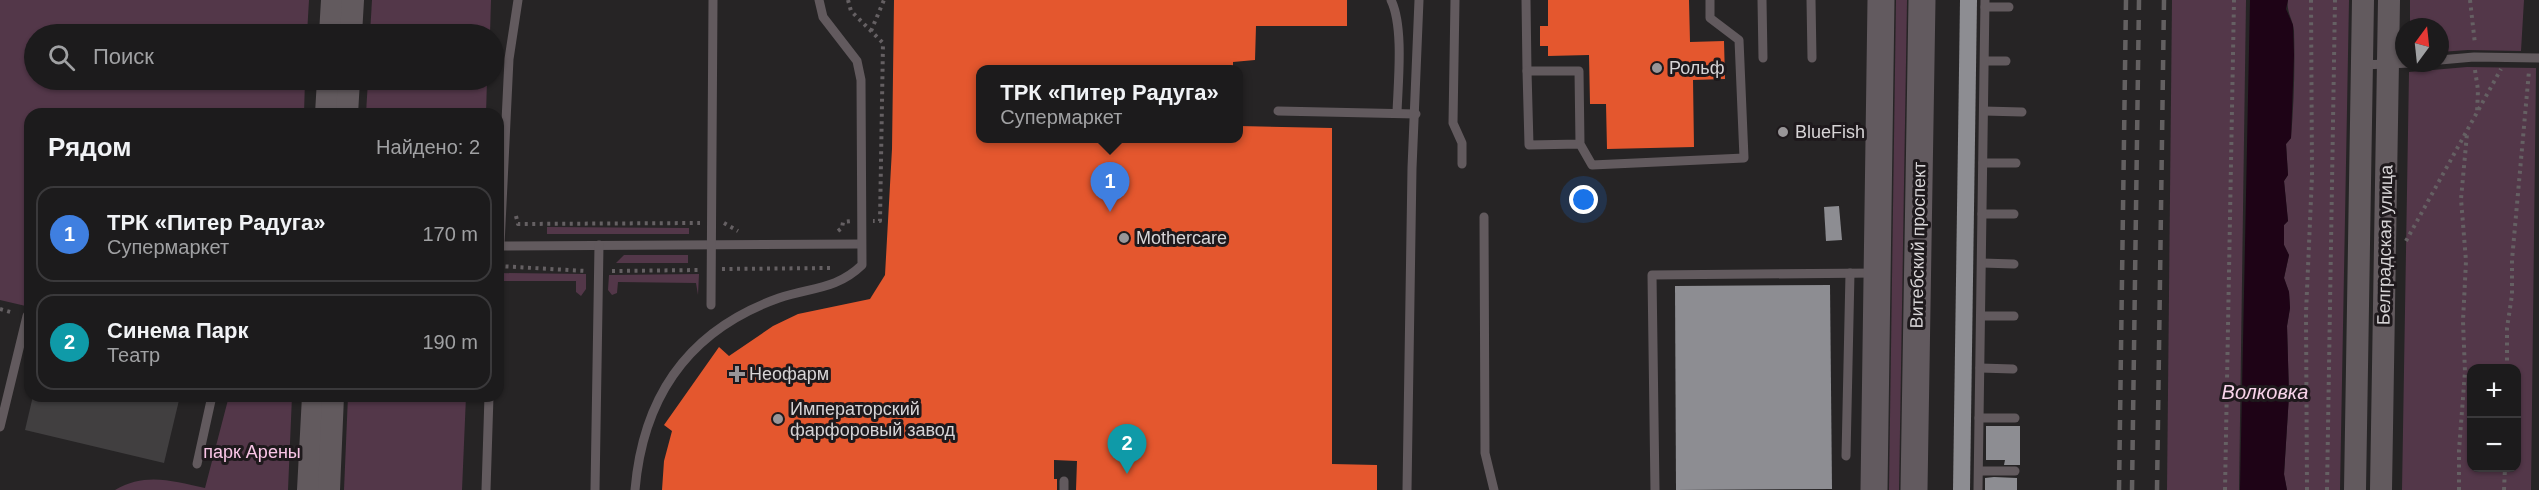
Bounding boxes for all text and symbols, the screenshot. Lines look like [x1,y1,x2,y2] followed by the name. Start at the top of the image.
[2395,18,2449,72] north arrow
[24,24,504,90] search box
[45,41,78,74] icon: search
[93,44,154,69] text: Поиск
[1669,58,1725,78] place label: Рольф
[1650,61,1664,75] marker: Рольф
[976,65,1243,143] popup
[1000,80,1219,105] text: ТРК «Питер Радуга»
[1000,106,1122,128] text: Супермаркет
[1795,122,1865,142] place label: BlueFish
[1776,125,1790,139] marker: BlueFish
[48,132,131,162] text: Рядом
[376,136,480,158] text: Найдено: 2
[1907,161,1929,329] street label: Витебский проспект
[1090,162,1130,212] pin: 1
[2374,164,2396,325] street label: Белградская улица
[1569,185,1598,214] your location
[107,210,326,235] text: ТРК «Питер Радуга»
[64,223,75,245] text: 1
[422,223,478,245] text: 170 m
[1136,228,1227,248] place label: Mothercare
[1117,231,1131,245] marker: Mothercare
[107,236,229,258] text: Супермаркет
[107,318,248,343] text: Синема Парк
[64,331,75,353] text: 2
[422,331,478,353] text: 190 m
[107,344,160,366] text: Театр
[749,364,829,384] place label: Неофарм
[2467,364,2521,472] map controls
[2467,364,2521,418] button: +
[730,367,744,381] marker: Неофарм
[2222,381,2308,403] water label: Волковка
[790,399,955,440] place label: Императорский фарфоровый завод
[771,412,785,426] marker: Императорский фарфоровый завод
[2467,418,2521,472] button: −
[1108,424,1146,474] pin: 2
[203,442,301,462] park label: парк Арены

